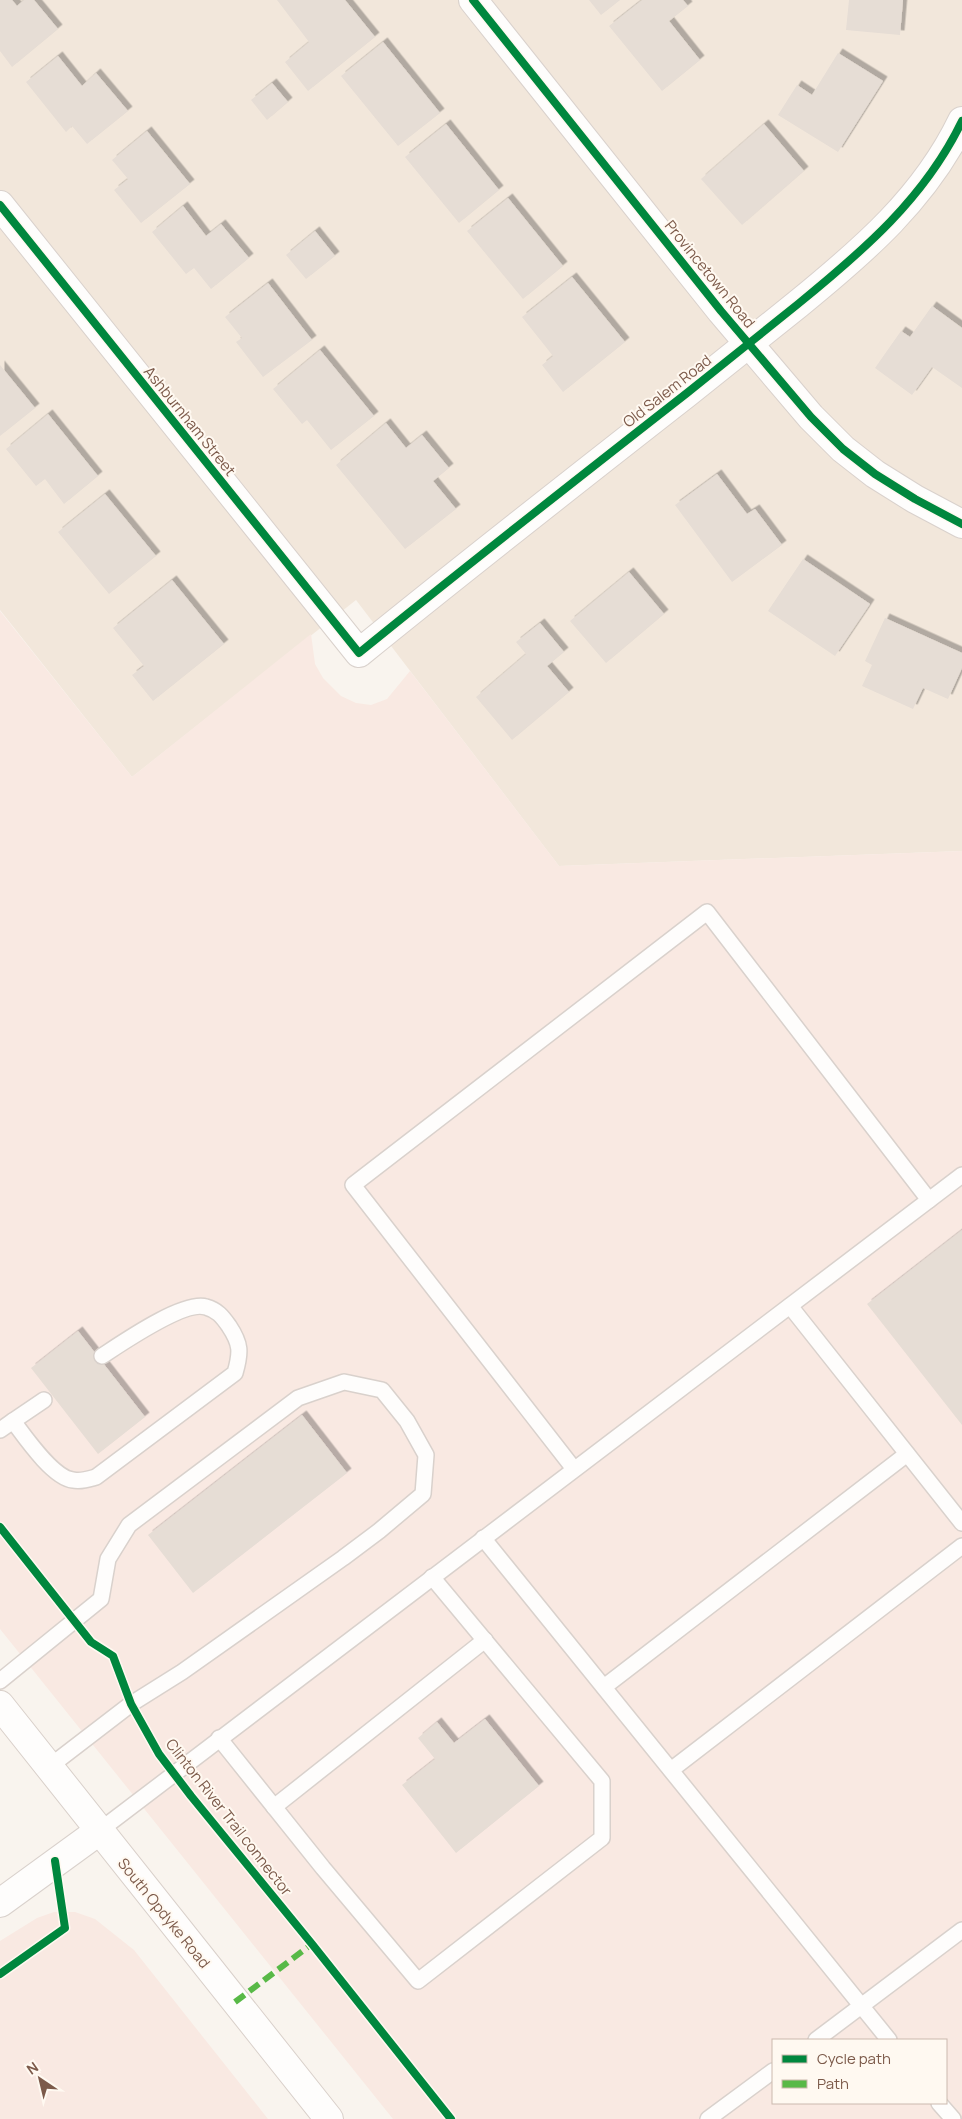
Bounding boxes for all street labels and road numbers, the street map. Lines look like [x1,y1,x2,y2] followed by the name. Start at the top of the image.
[660,216,760,332] street label: Provincetown Road
[618,350,716,432] street label: Old Salem Road
[139,362,241,480] street label: Ashburnham Street
[161,1734,297,1900] street label: Clinton River Trail connector
[113,1854,215,1972] street label: South Opdyke Road

